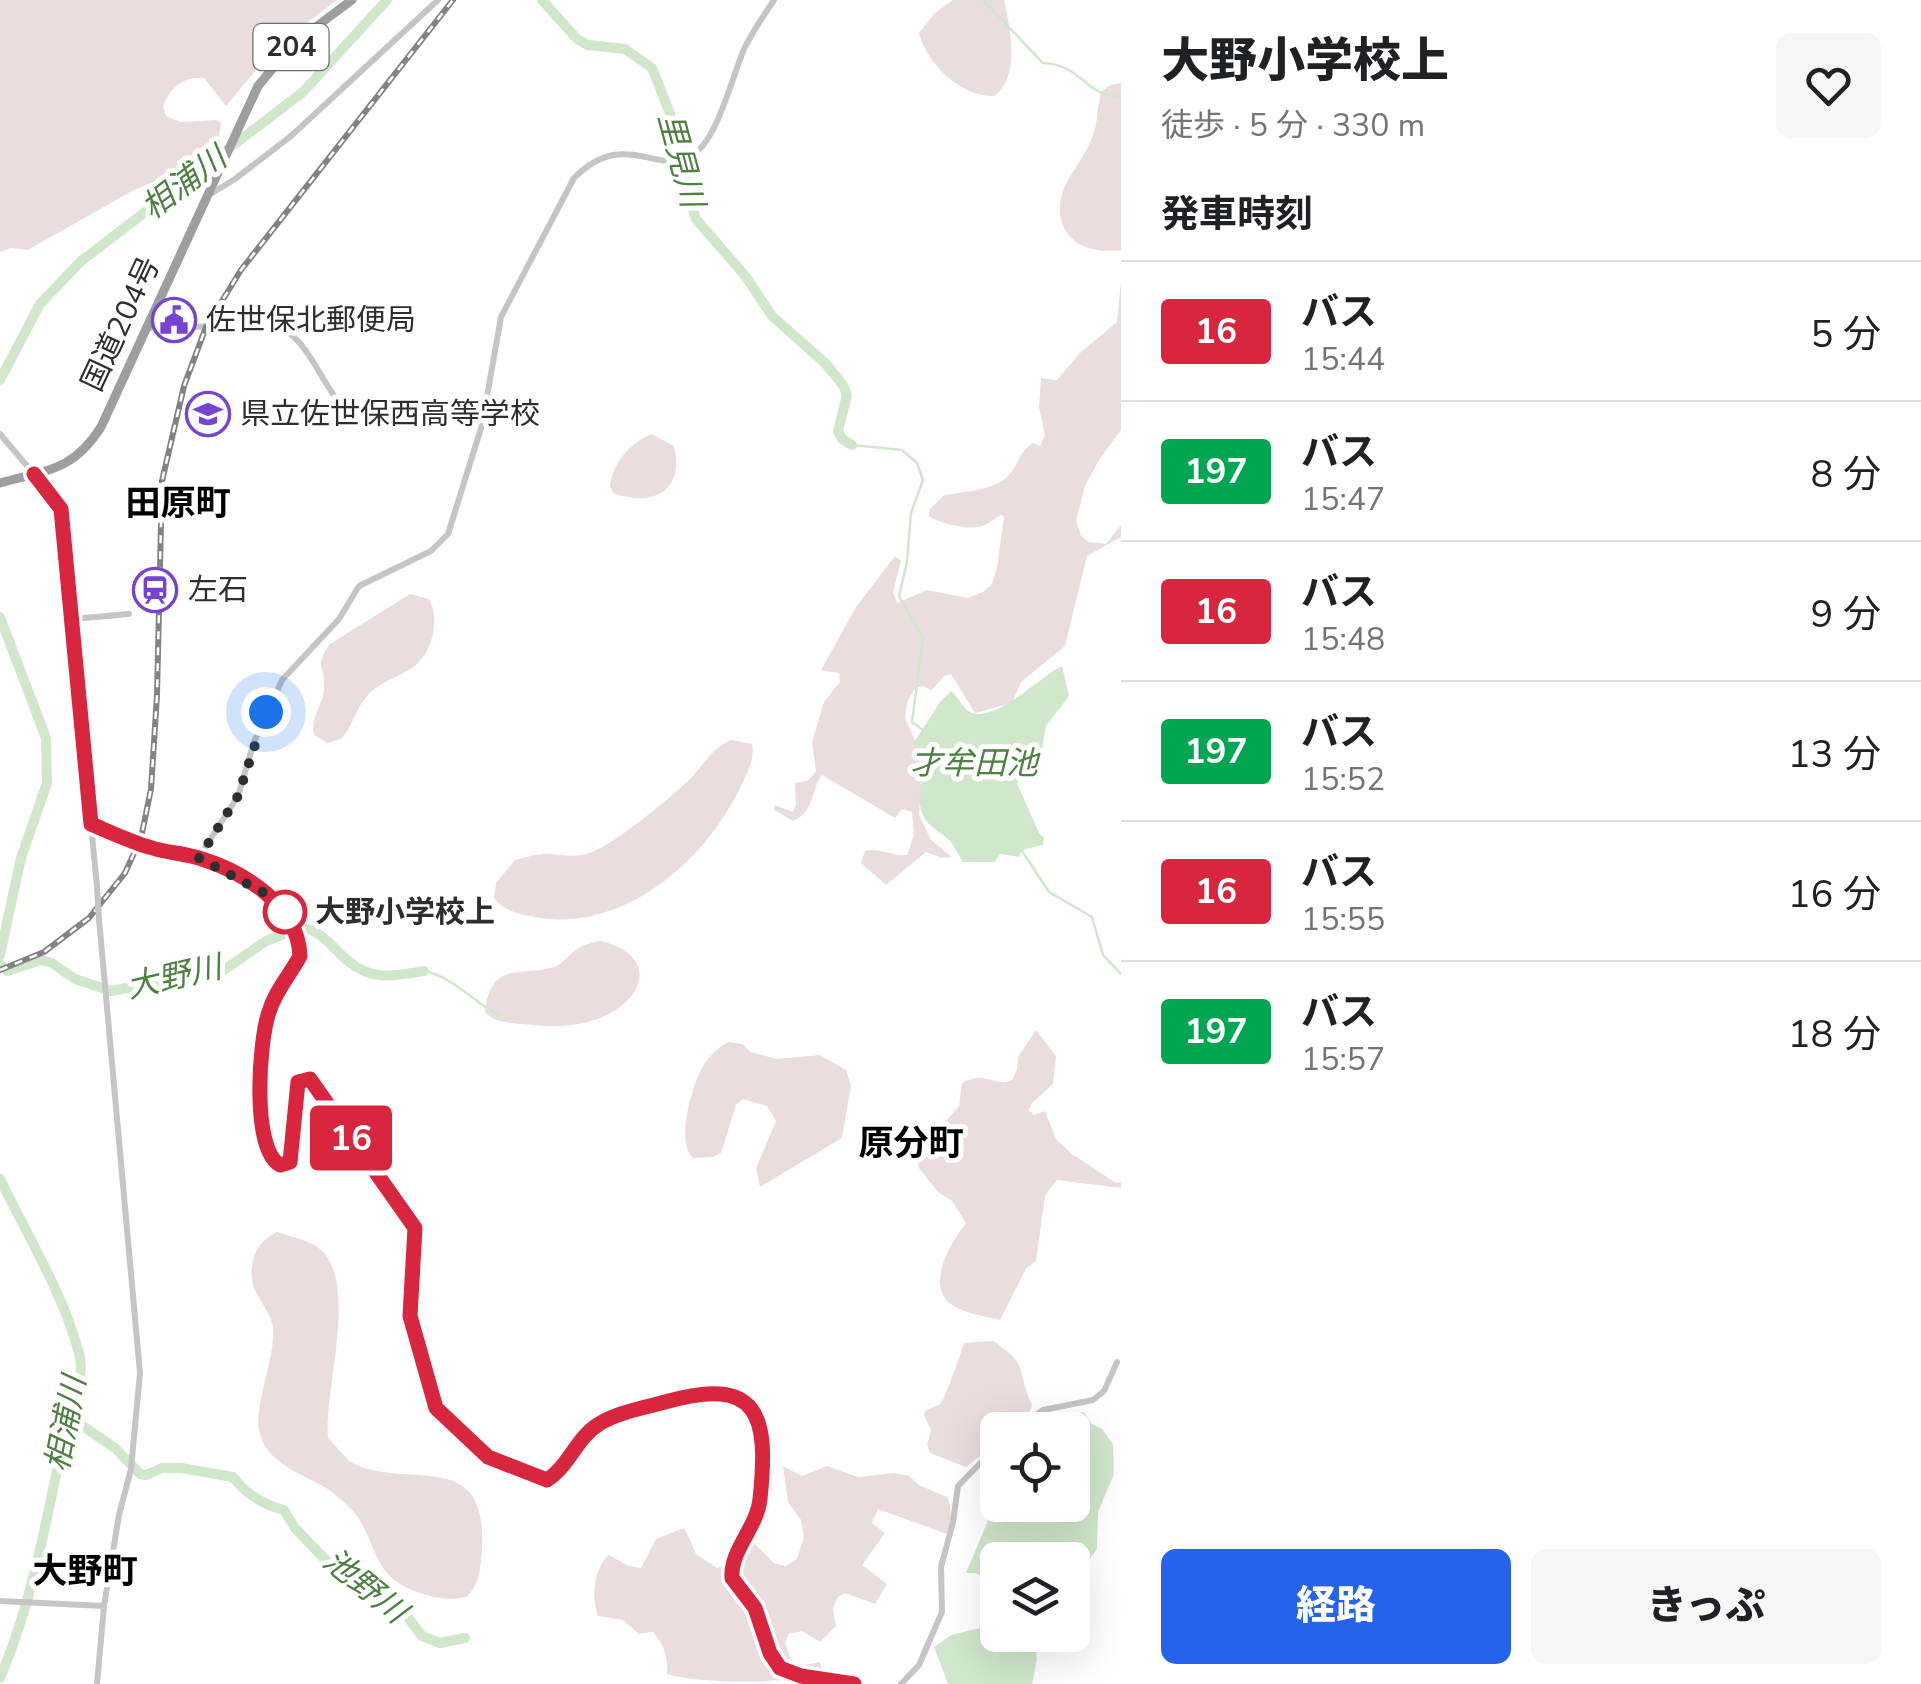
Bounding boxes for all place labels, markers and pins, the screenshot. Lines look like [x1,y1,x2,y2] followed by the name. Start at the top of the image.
[151,297,197,343] public building icon: 佐世保北郵便局
[206,300,416,341] place label: 佐世保北郵便局
[185,391,231,437] school or university icon: 県立佐世保西高等学校
[240,394,540,435] place label: 県立佐世保西高等学校
[132,567,178,613] station icon: 左石
[188,570,248,611] place label: 左石
[264,891,306,933] marker: 大野小学校上
[315,892,495,933] place label: 大野小学校上

